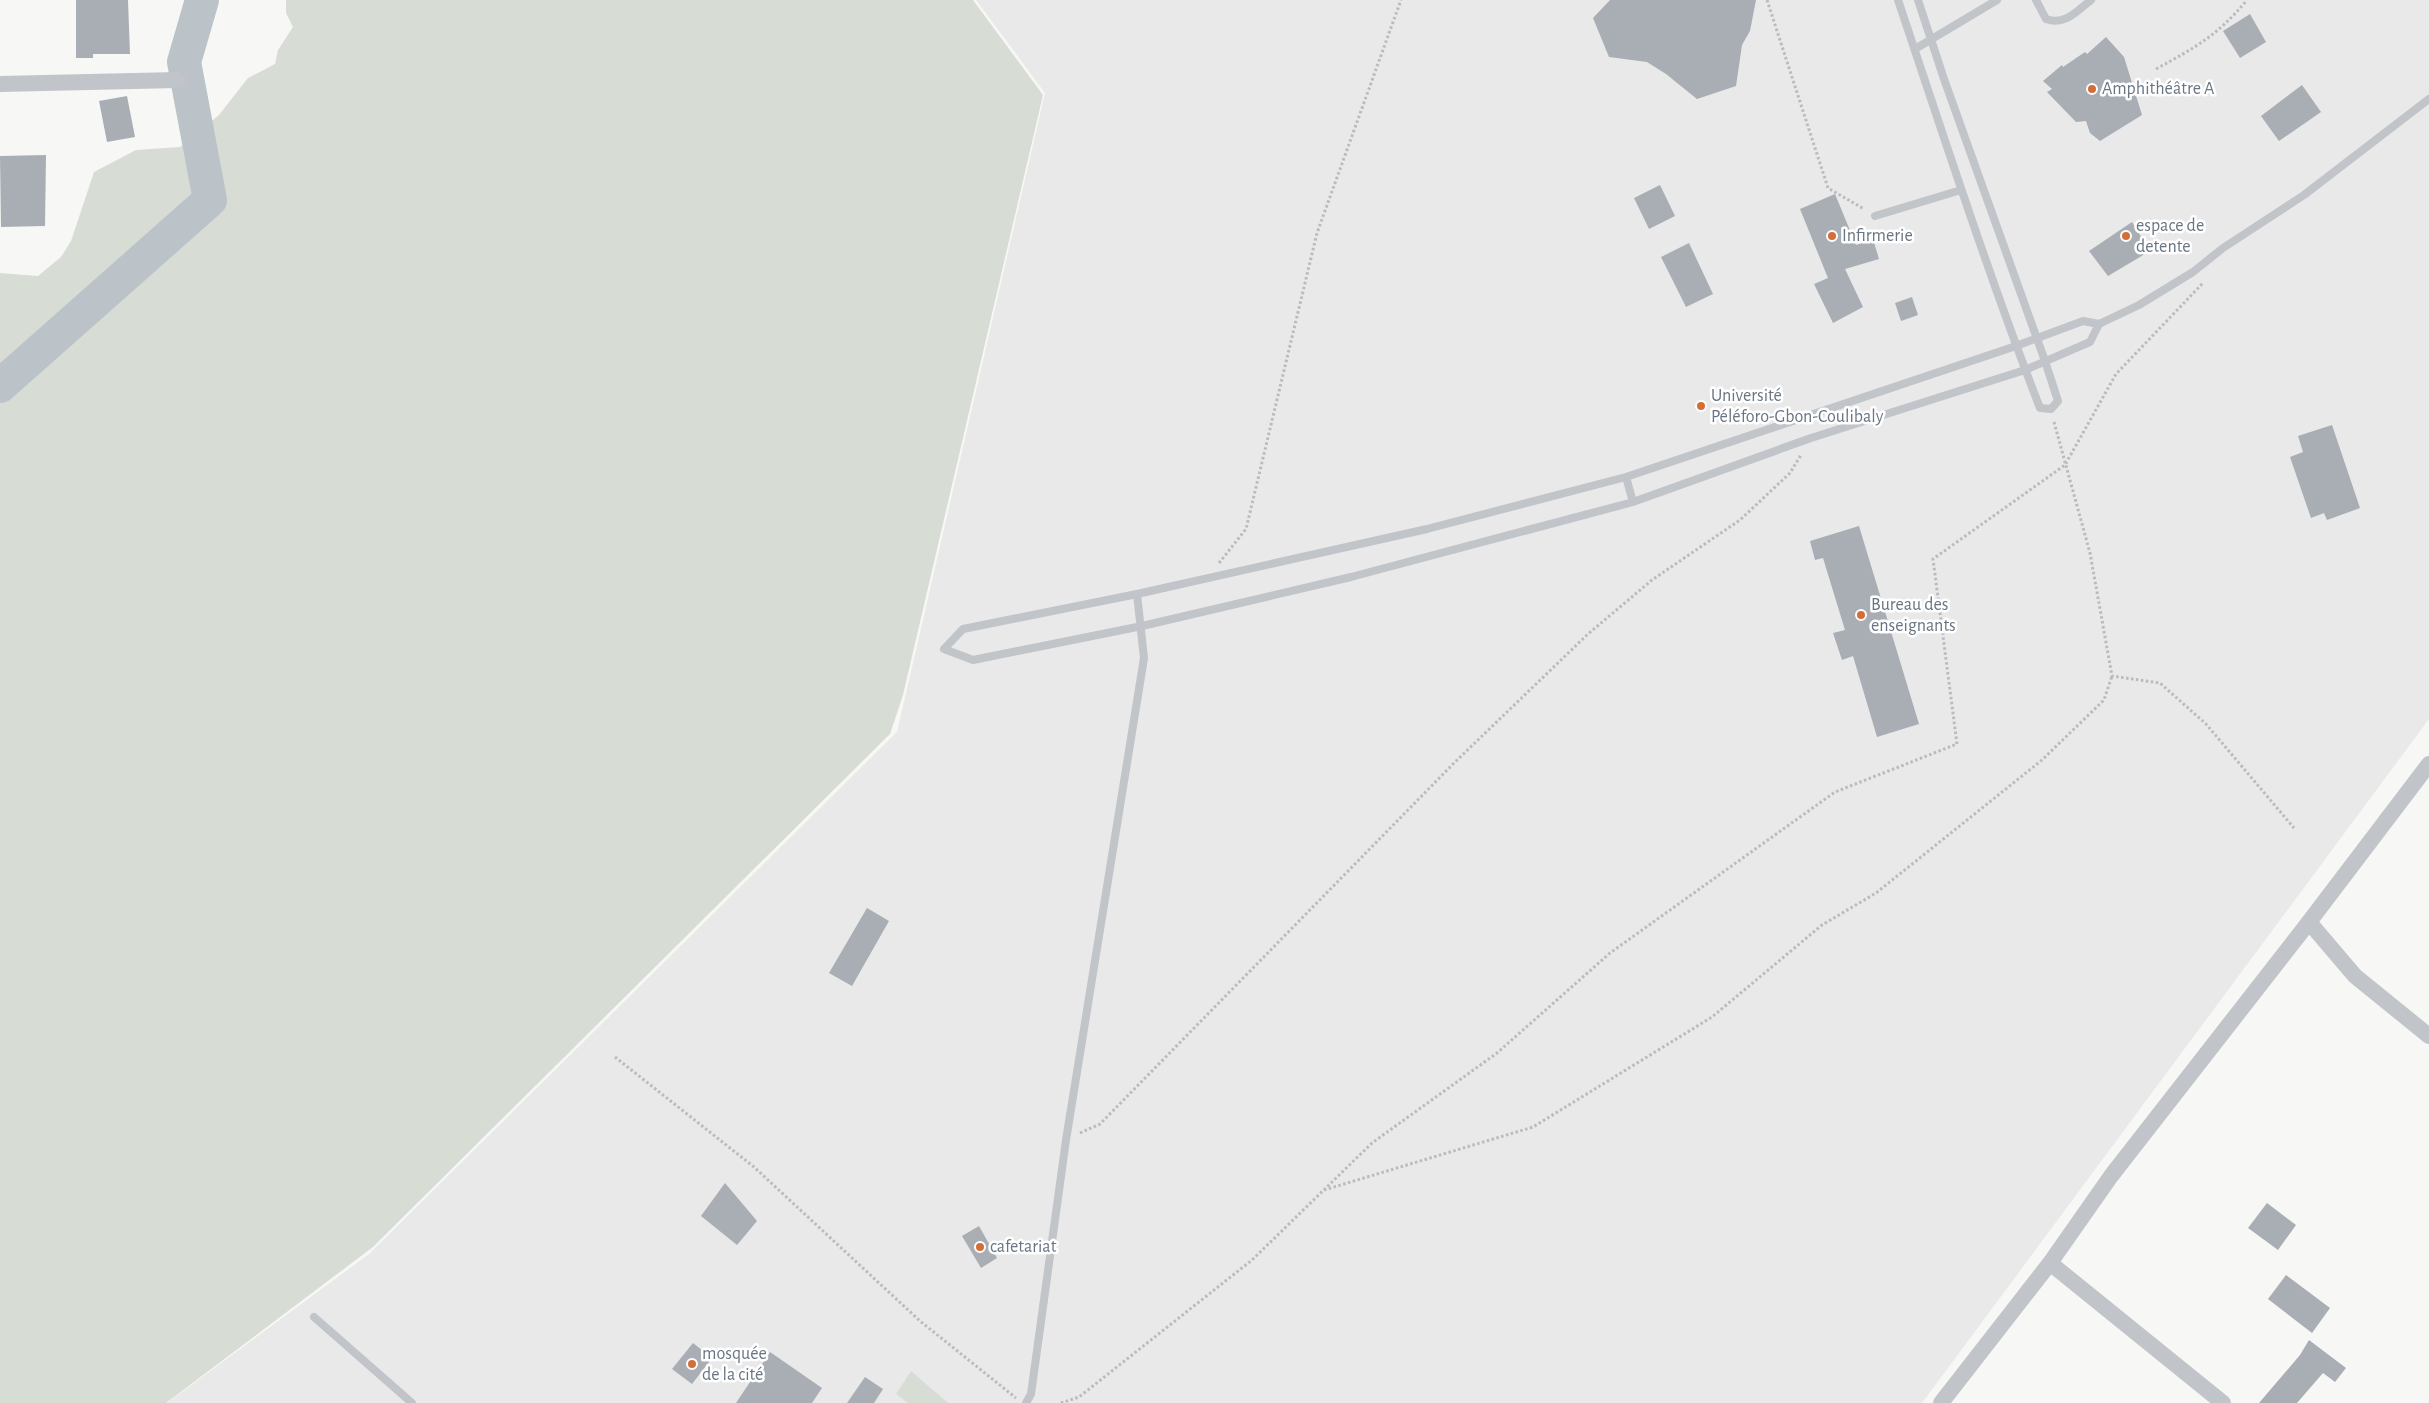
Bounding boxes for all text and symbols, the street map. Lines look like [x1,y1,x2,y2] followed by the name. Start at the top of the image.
[2102,80,2215,98] place label: Amphithéâtre A
[2086,83,2098,95] marker: Amphithéâtre A
[2136,217,2204,256] place label: espace de detente
[1842,227,1913,245] place label: Infirmerie
[1826,230,1838,242] marker: Infirmerie
[2120,230,2132,242] marker: espace de detente
[1711,387,1884,426] place label: Université Péléforo-Gbon-Coulibaly
[1695,400,1707,412] marker: Université Péléforo-Gbon-Coulibaly
[1871,596,1956,635] place label: Bureau des enseignants
[1855,609,1867,621] marker: Bureau des enseignants
[990,1238,1057,1256] place label: cafetariat
[974,1241,986,1253] marker: cafetariat
[702,1345,767,1384] place label: mosquée de la cité
[686,1358,698,1370] marker: mosquée de la cité

